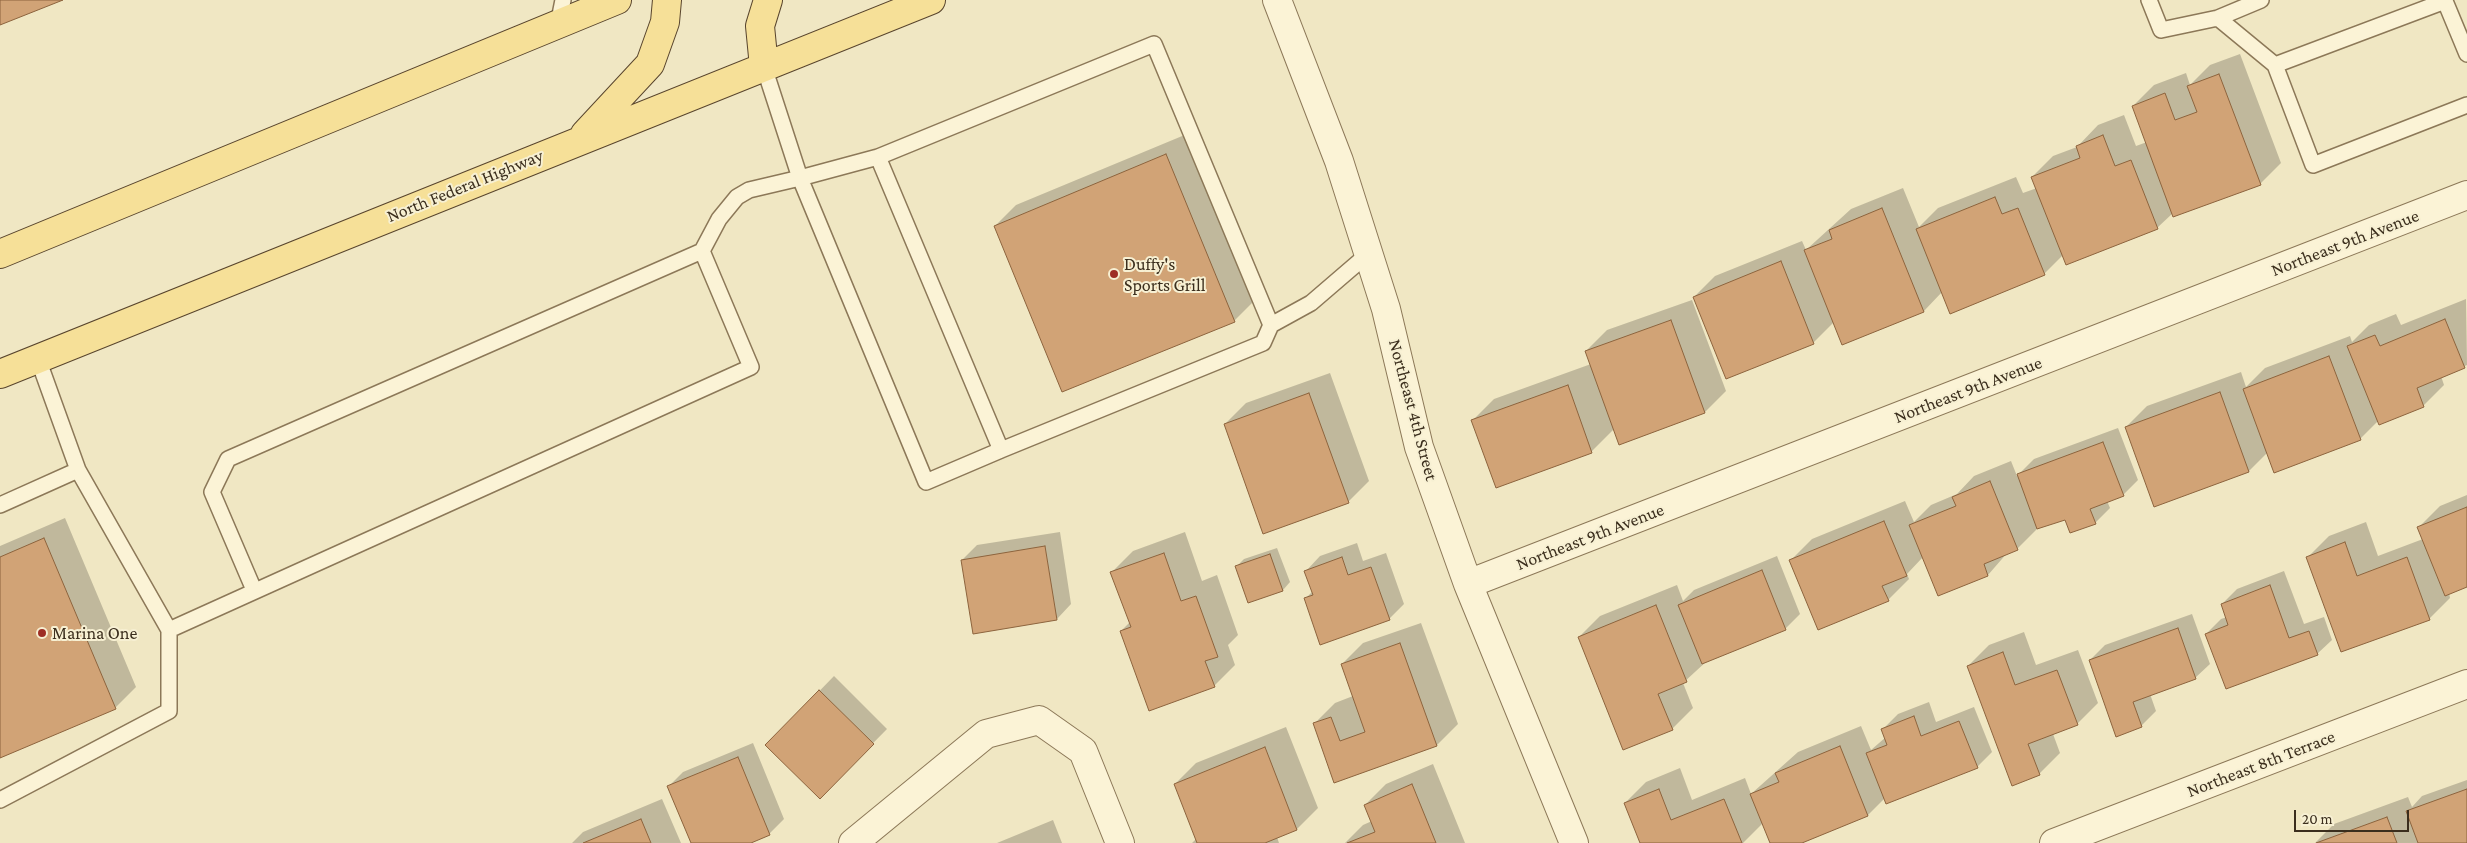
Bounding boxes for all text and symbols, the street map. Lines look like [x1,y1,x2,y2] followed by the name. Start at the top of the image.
[384,145,546,227] street label: North Federal Highway
[2268,205,2422,281] street label: Northeast 9th Avenue
[1124,253,1205,296] place label: Duffy's Sports Grill
[1108,268,1120,280] marker: Duffy's Sports Grill
[1384,337,1442,483] street label: Northeast 4th Street
[1891,352,2045,428] street label: Northeast 9th Avenue
[1513,499,1667,575] street label: Northeast 9th Avenue
[52,622,137,644] place label: Marina One
[36,627,48,639] marker: Marina One
[2184,726,2338,802] street label: Northeast 8th Terrace
[2297,800,2412,832] scale bar
[2302,811,2333,827] text: 20 m

